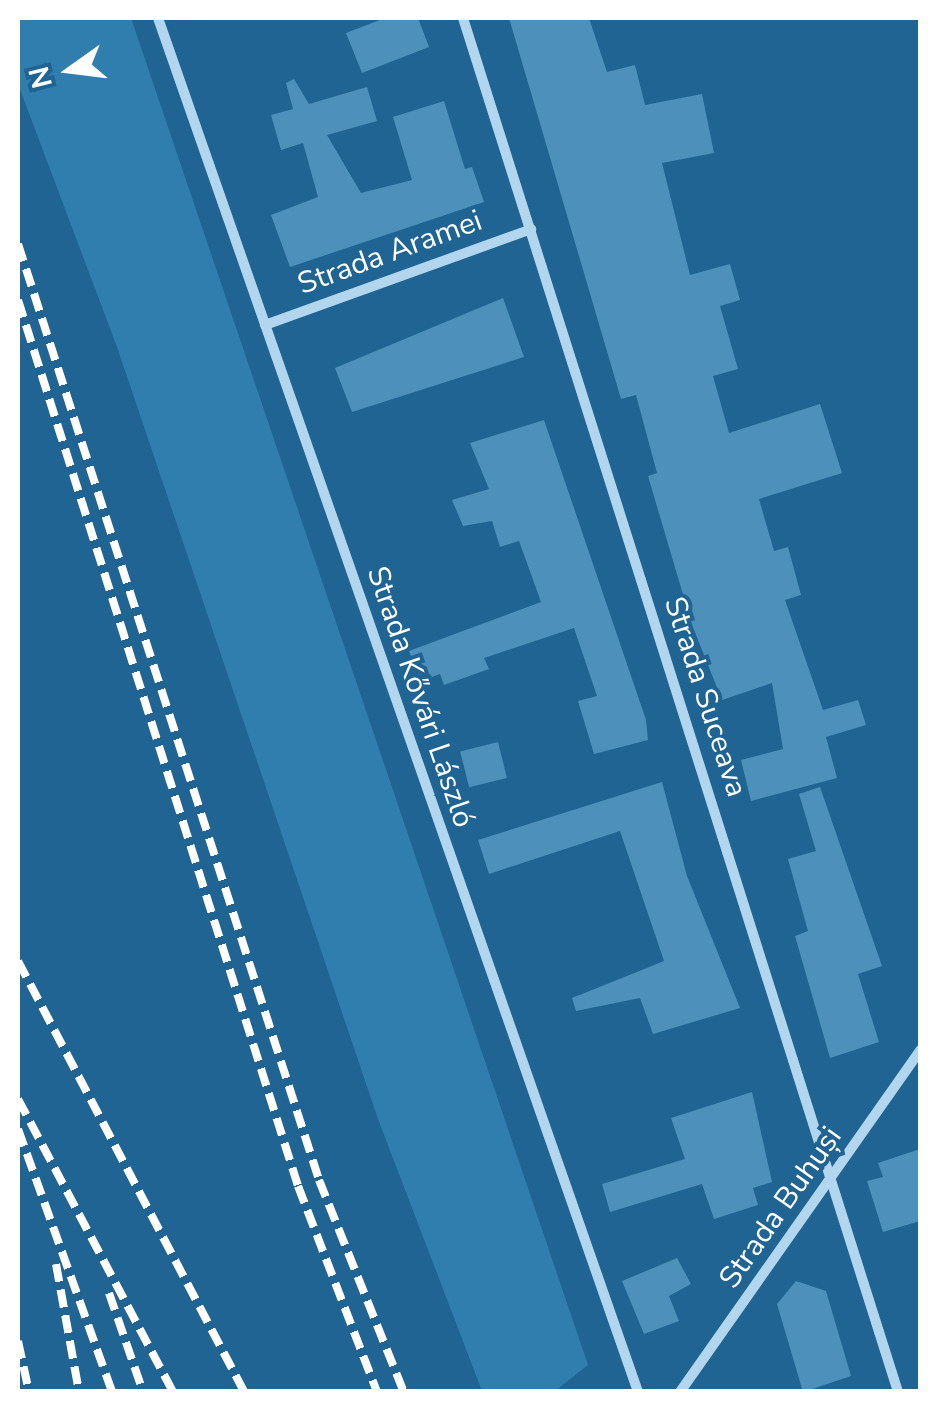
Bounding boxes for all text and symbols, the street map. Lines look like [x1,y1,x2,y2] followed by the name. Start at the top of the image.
[20,20,120,120] north arrow
[20,63,62,92] text: N
[293,203,487,303] street label: Strada Aramei
[358,562,482,832] street label: Strada Kővári László
[656,592,754,802] street label: Strada Suceava
[712,1120,850,1296] street label: Strada Buhuși

